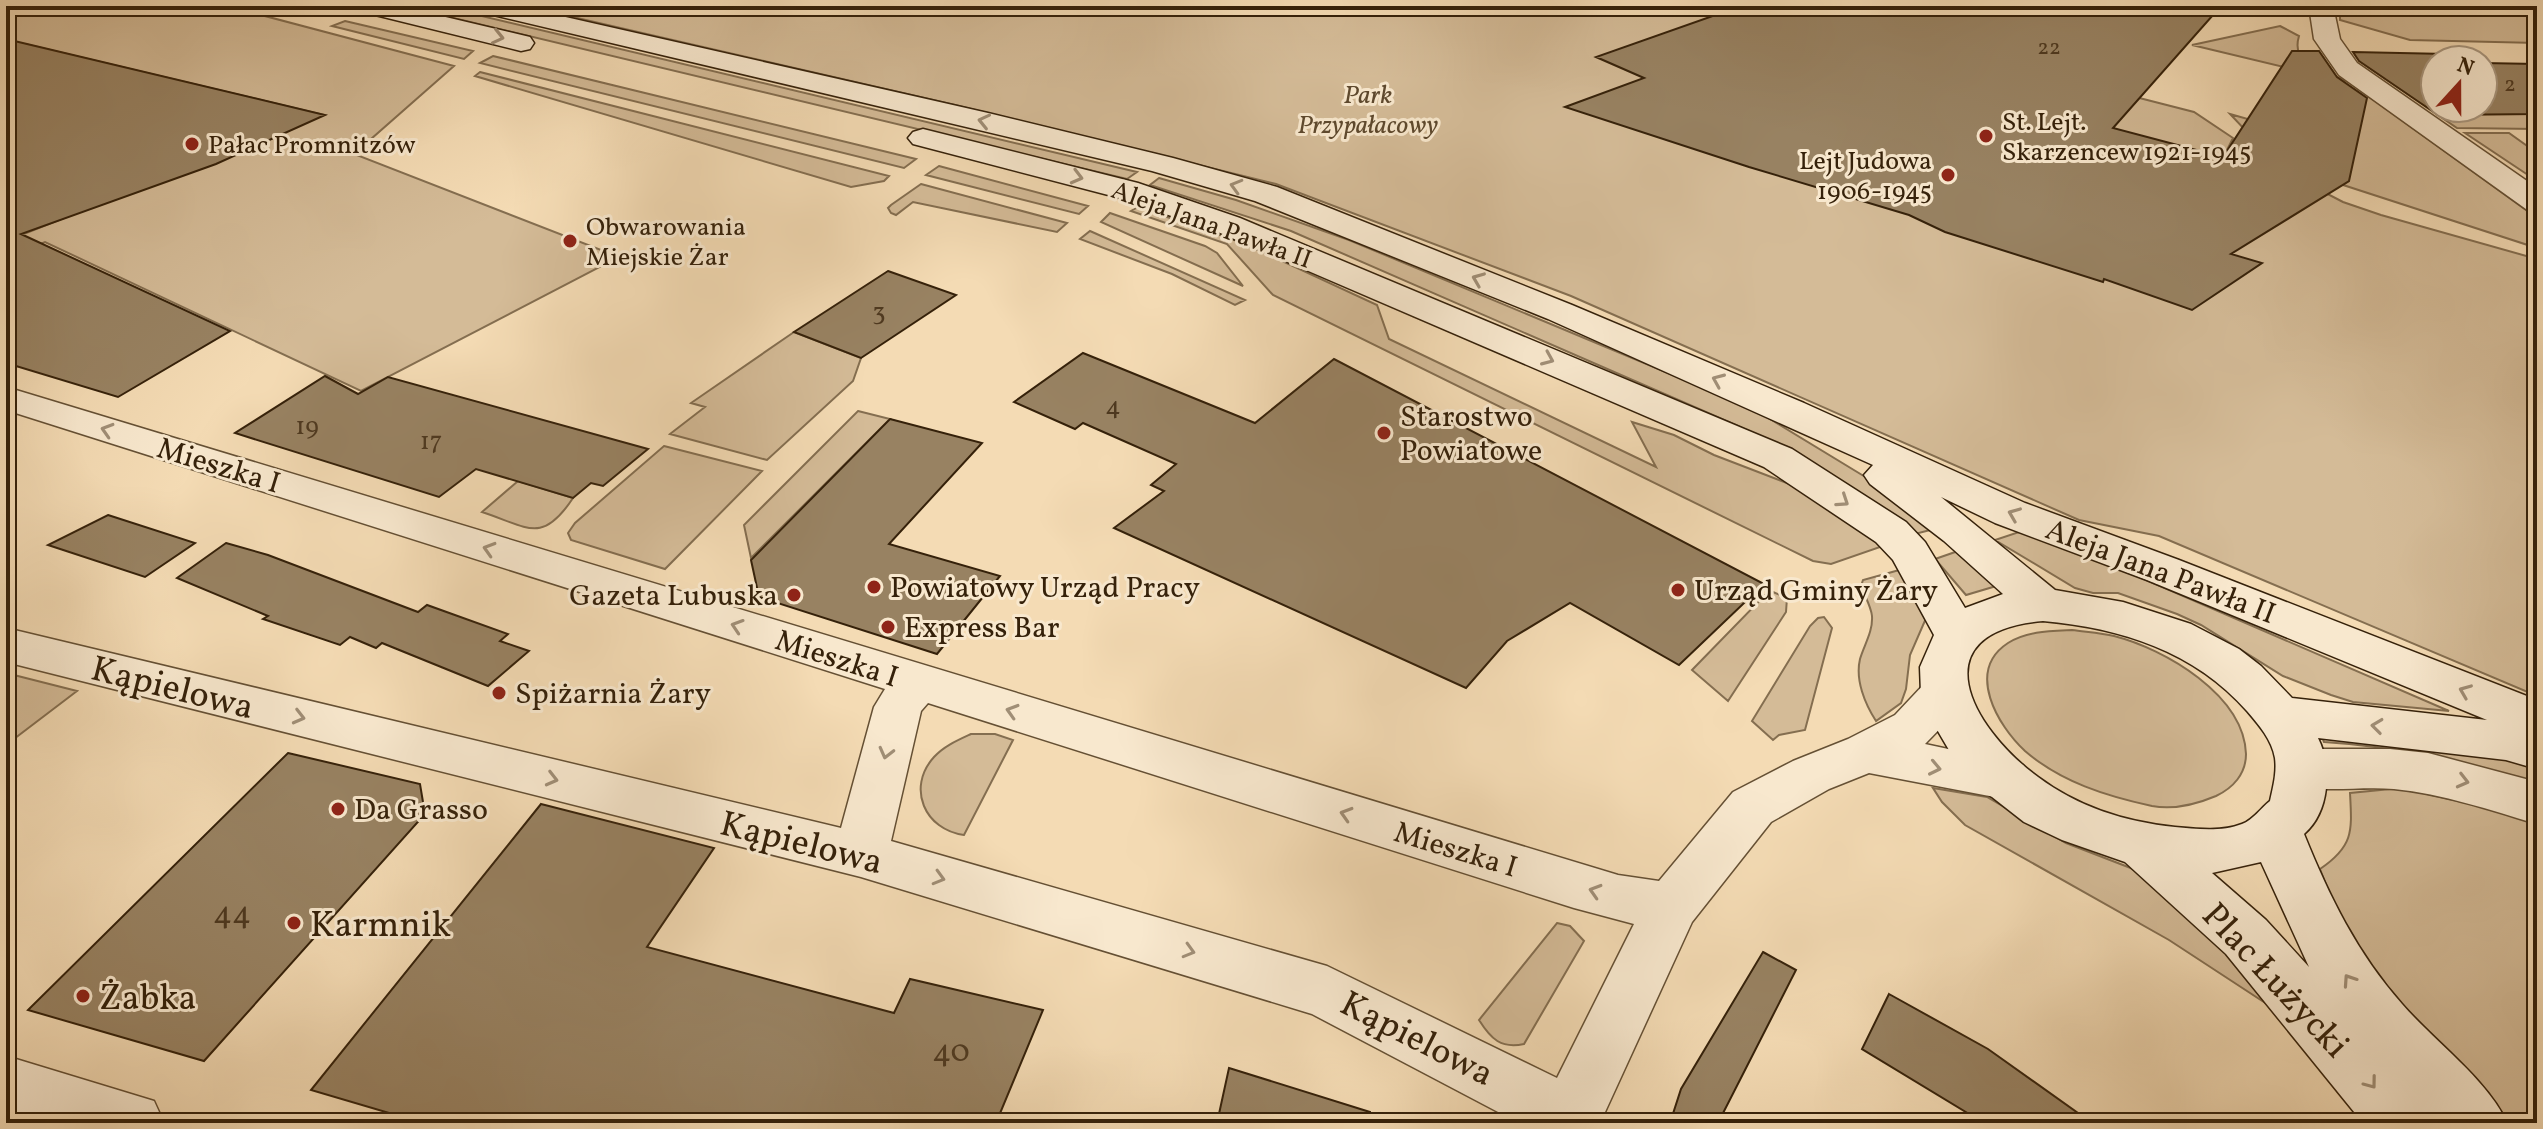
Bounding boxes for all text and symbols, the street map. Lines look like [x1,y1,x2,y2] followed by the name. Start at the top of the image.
[491,28,505,45] one-way arrow
[2037,33,2061,64] house number: 22
[2419,44,2499,124] north arrow
[2452,50,2478,85] text: N
[2504,70,2516,101] house number: 2
[1298,78,1439,144] park label: Park Przypałacowy
[2002,105,2251,171] place label: St. Lejt. Skarzencew 1921-1945
[978,114,991,131] one-way arrow
[1977,127,1995,145] marker: St. Lejt. Skarzencew 1921-1945
[208,128,416,164] place label: Pałac Promnitzów
[183,135,201,153] marker: Pałac Promnitzów
[1799,144,1932,210] place label: Lejt Judowa 1906-1945
[1939,166,1957,184] marker: Lejt Judowa 1906-1945
[1070,168,1084,185] one-way arrow
[1106,173,1317,279] street label: Aleja Jana Pawła II
[1229,179,1243,195] one-way arrow
[586,210,746,276] place label: Obwarowania Miejskie Żar
[561,232,579,250] marker: Obwarowania Miejskie Żar
[1472,273,1486,289] one-way arrow
[872,295,886,331] house number: 3
[1539,350,1554,366] one-way arrow
[1712,374,1726,390] one-way arrow
[1105,389,1121,425] house number: 4
[1400,397,1542,473] place label: Starostwo Powiatowe
[295,409,319,445] house number: 19
[101,423,114,439] one-way arrow
[420,424,442,460] house number: 17
[1375,424,1393,442] marker: Starostwo Powiatowe
[152,428,285,506] street label: Mieszka I
[1835,491,1849,506] one-way arrow
[2008,507,2022,524] one-way arrow
[2039,510,2281,636] street label: Aleja Jana Pawła II
[482,542,496,558] one-way arrow
[890,568,1200,610] place label: Powiatowy Urząd Pracy
[1694,571,1938,613] place label: Urząd Gminy Żary
[569,576,778,618] place label: Gazeta Lubuska
[865,578,883,596] marker: Powiatowy Urząd Pracy
[1669,581,1687,599] marker: Urząd Gminy Żary
[785,586,803,604] marker: Gazeta Lubuska
[904,608,1060,650] place label: Express Bar
[879,618,897,636] marker: Express Bar
[731,620,745,636] one-way arrow
[770,620,903,699] street label: Mieszka I
[85,646,259,734] street label: Kąpielowa
[515,674,711,716] place label: Spiżarnia Żary
[490,684,508,702] marker: Spiżarnia Żary
[2459,684,2473,701] one-way arrow
[1006,704,1020,720] one-way arrow
[292,708,306,725] one-way arrow
[2370,718,2383,735] one-way arrow
[878,746,895,760] one-way arrow
[1928,759,1942,776] one-way arrow
[544,770,558,787] one-way arrow
[2455,772,2469,789] one-way arrow
[354,790,488,832] place label: Da Grasso
[329,800,347,818] marker: Da Grasso
[714,801,888,889] street label: Kąpielowa
[1340,807,1354,823] one-way arrow
[1389,812,1522,890] street label: Mieszka I
[932,869,946,885] one-way arrow
[1588,884,1602,900] one-way arrow
[213,893,251,937] house number: 44
[2189,893,2359,1071] street label: Plac Łużycki
[310,902,451,952] place label: Karmnik
[285,914,303,932] marker: Karmnik
[1181,942,1195,958] one-way arrow
[99,975,197,1025] place label: Żabka
[2344,975,2359,989] one-way arrow
[1331,981,1502,1101] street label: Kąpielowa
[74,987,92,1005] marker: Żabka
[932,1031,970,1075] house number: 40
[2361,1074,2376,1089] one-way arrow

